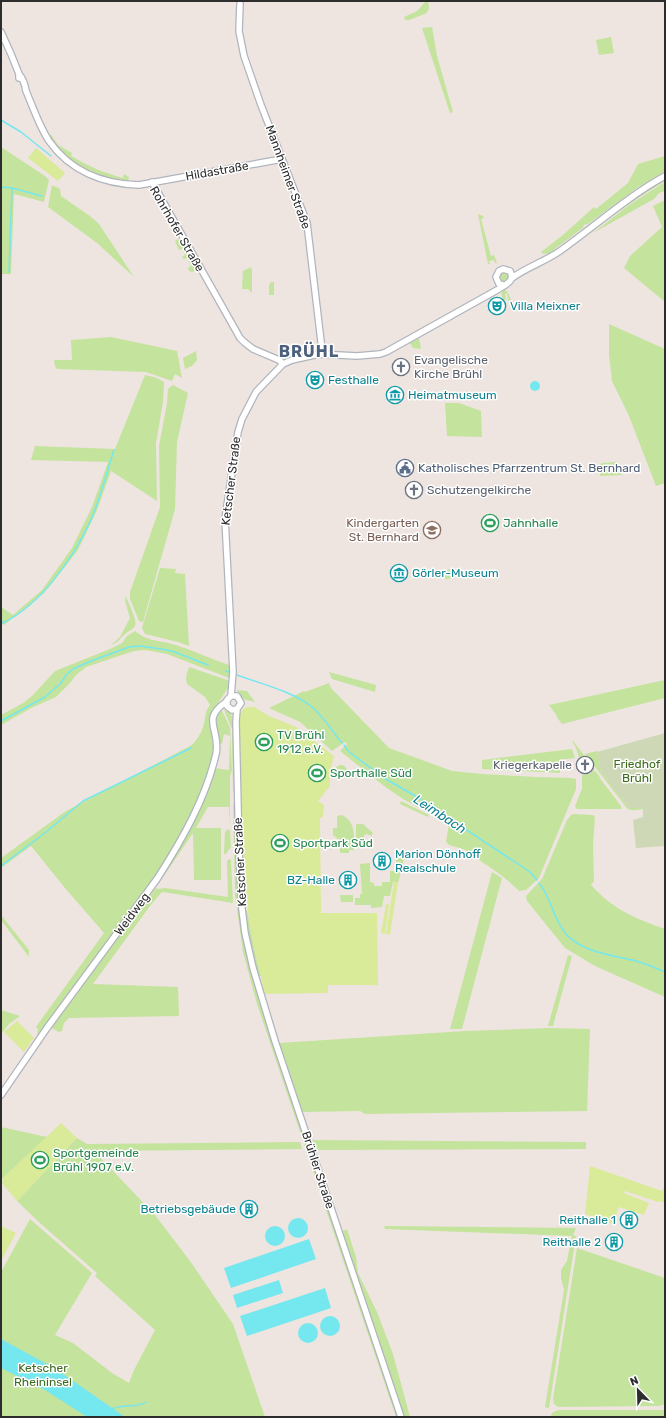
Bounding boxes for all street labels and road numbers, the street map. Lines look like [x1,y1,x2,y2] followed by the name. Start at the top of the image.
[263,123,313,231] street label: Mannheimer Straße
[184,159,250,183] street label: Hildastraße
[147,184,207,274] street label: Rohrhofer Straße
[219,436,243,526] street label: Ketscher Straße
[231,817,249,907] street label: Ketscher Straße
[112,890,152,938] street label: Weidweg
[299,1129,337,1211] street label: Brühler Straße

